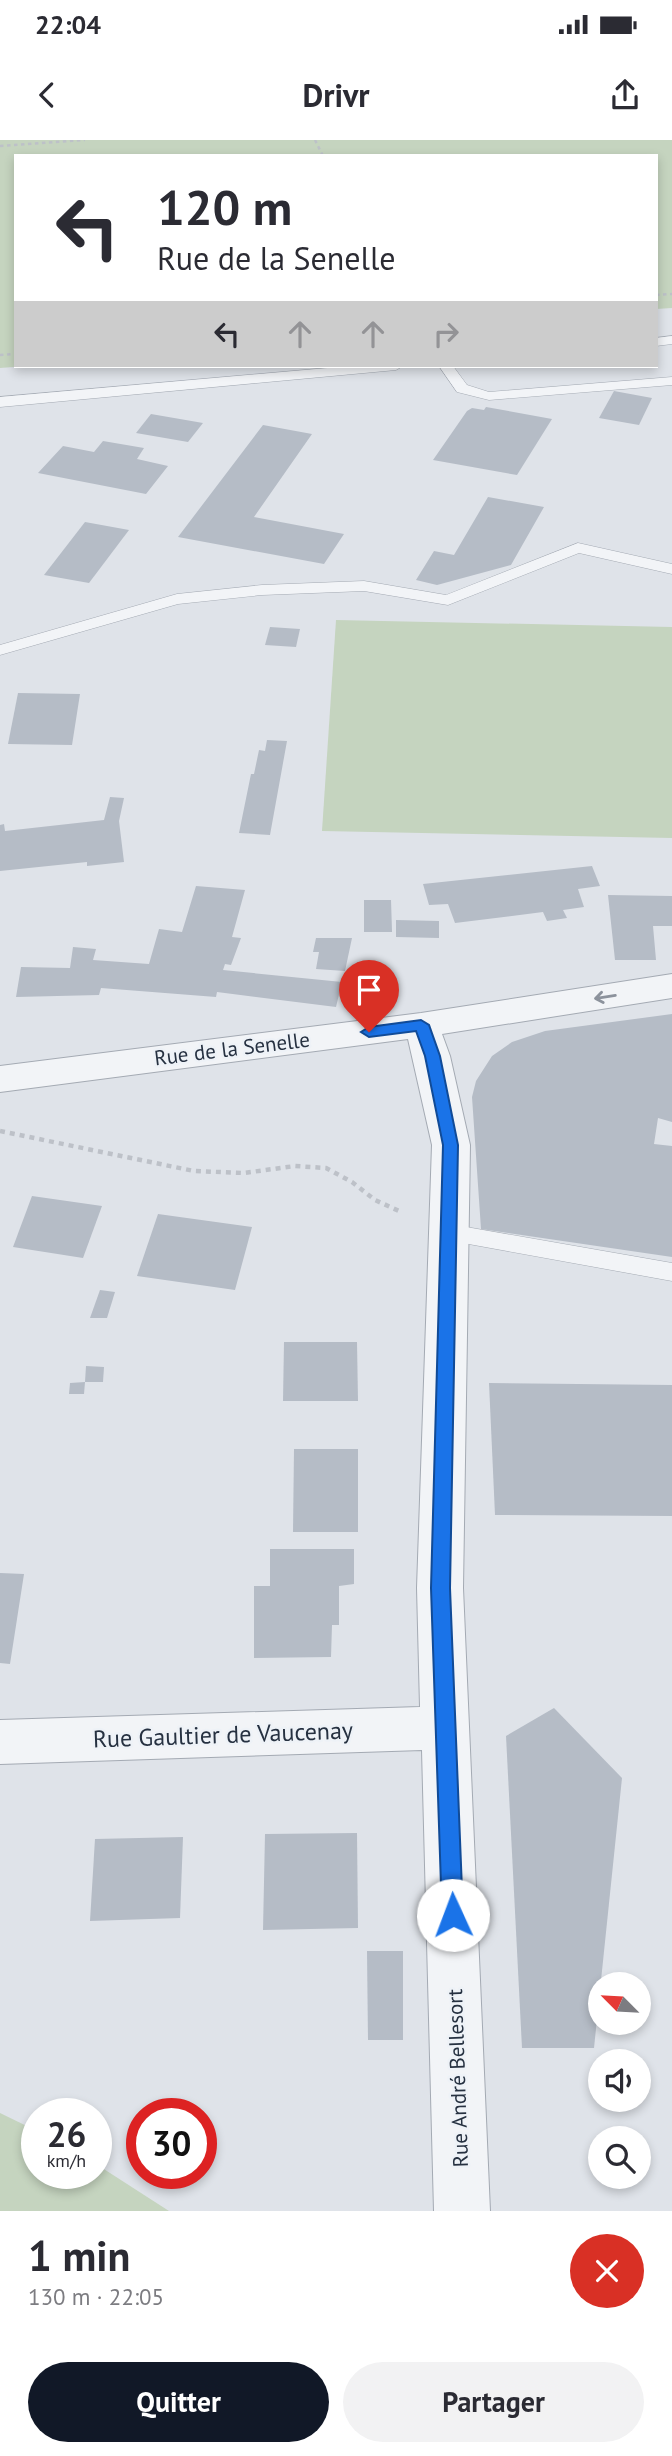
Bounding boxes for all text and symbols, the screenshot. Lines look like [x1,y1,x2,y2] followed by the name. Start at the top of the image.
[35,8,101,41] text: 22:04
[302,74,370,116] text: Drivr
[28,76,66,114] icon: back
[606,76,644,114] icon: share
[157,175,292,239] text: 120 m
[42,182,133,273] icon: left
[157,237,396,279] text: Rue de la Senelle
[208,315,246,353] icon: left
[281,315,319,353] icon: ahead
[354,315,392,353] icon: ahead
[427,315,465,353] icon: right
[339,960,399,1032] pin
[350,971,388,1009] icon: arrive
[594,991,616,1004] one-way arrow
[153,1026,311,1071] street label: Rue de la Senelle
[92,1714,354,1755] street label: Rue Gaultier de Vaucenay
[416,1878,490,1952] position arrow
[588,1972,651,2035] north arrow
[588,1972,651,2189] map controls
[441,1988,474,2168] street label: Rue André Bellesort
[588,2049,651,2112] button: sound
[126,2098,217,2189] speed limit sign: 30
[47,2111,86,2157] text: 26
[588,2126,651,2189] button: search
[47,2149,86,2172] text: km/h
[28,2228,130,2283] text: 1 min
[570,2234,644,2308] button: close
[28,2282,164,2311] text: 130 m · 22:05
[28,2362,329,2442] button: Quitter
[343,2362,644,2442] button: Partager

